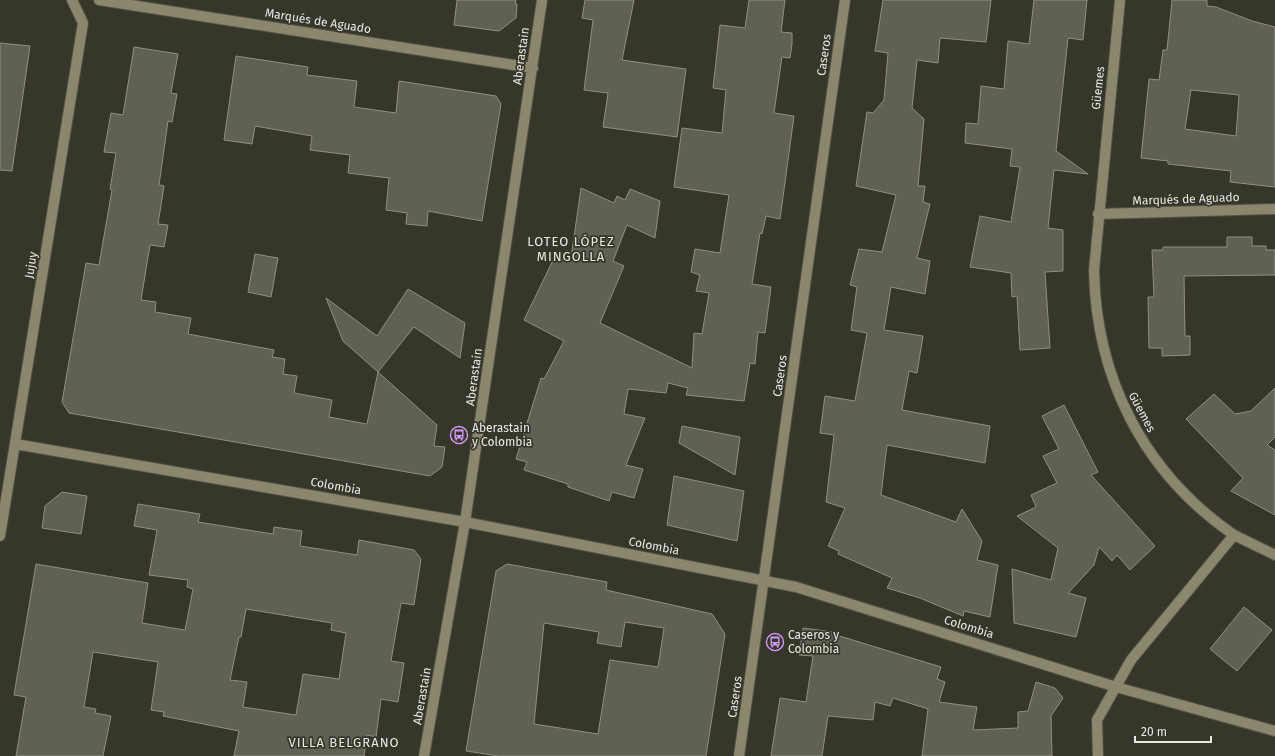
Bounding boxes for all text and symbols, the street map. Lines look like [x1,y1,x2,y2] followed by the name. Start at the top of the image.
[264,6,372,36] street label: Marqués de Aguado
[510,26,532,86] street label: Aberastain
[814,33,834,77] street label: Caseros
[1089,65,1107,110] street label: Güemes
[1132,190,1240,208] street label: Marqués de Aguado
[527,234,615,264] district label: LOTEO LÓPEZ MINGOLLA
[22,251,40,279] street label: Jujuy
[463,347,485,407] street label: Aberastain
[770,354,790,398] street label: Caseros
[1126,389,1159,435] street label: Güemes
[472,421,532,449] place label: Aberastain y Colombia
[449,425,469,445] bus stop icon: Aberastain y Colombia
[310,475,362,497] street label: Colombia
[627,534,681,558] street label: Colombia
[942,613,996,641] street label: Colombia
[788,628,839,656] place label: Caseros y Colombia
[765,632,785,652] bus stop icon: Caseros y Colombia
[410,666,434,726] street label: Aberastain
[725,675,745,719] street label: Caseros
[1135,718,1211,744] scale bar
[1141,725,1167,739] text: 20 m
[288,735,400,750] district label: VILLA BELGRANO

